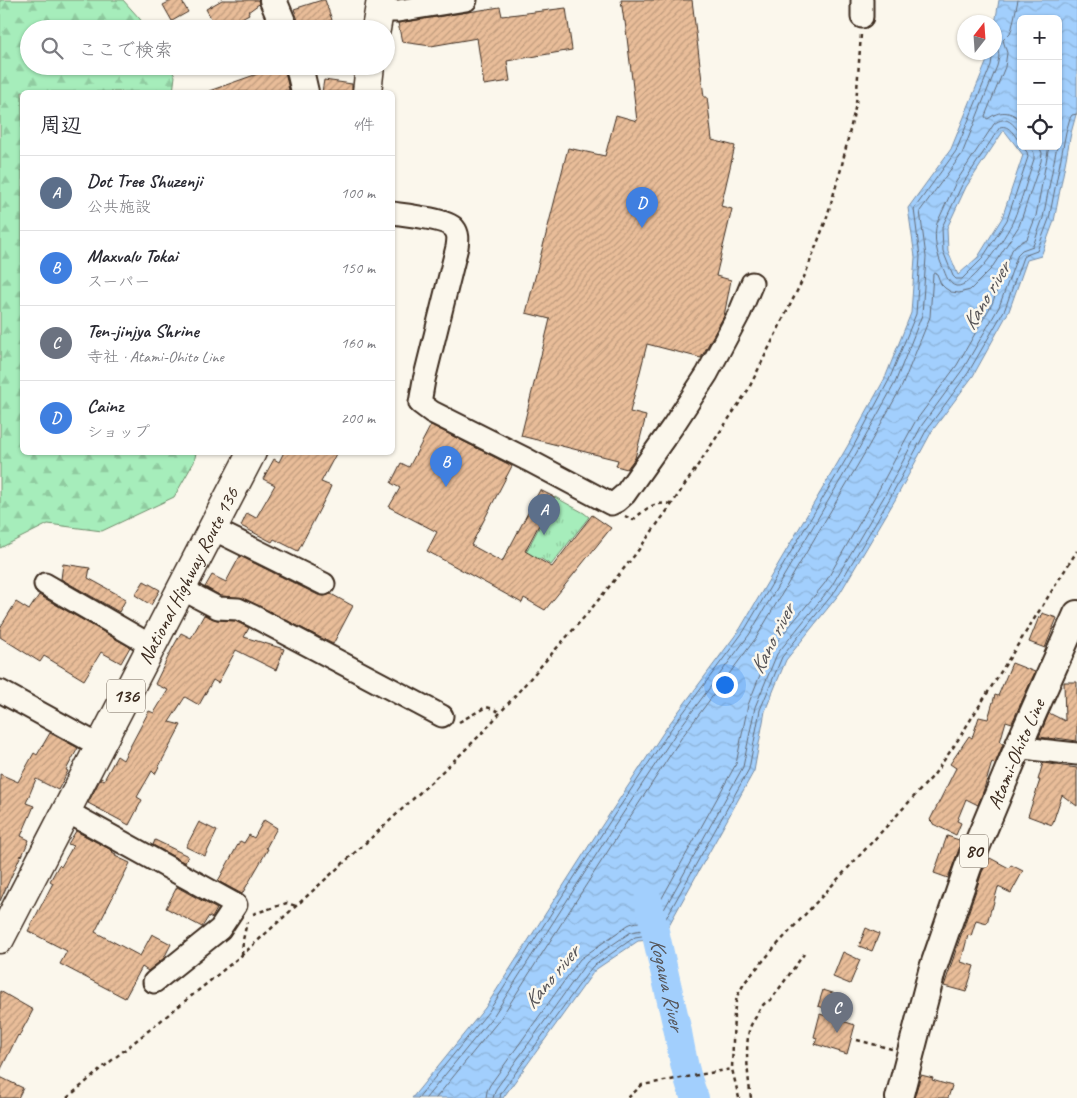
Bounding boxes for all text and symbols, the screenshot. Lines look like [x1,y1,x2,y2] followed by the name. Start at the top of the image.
[957,15,1002,60] north arrow
[1017,15,1062,150] map controls
[1017,15,1062,60] button: +
[20,20,395,75] search box
[38,34,66,62] icon: search
[78,38,173,62] text: ここで検索
[1017,60,1062,105] button: −
[1017,105,1062,150] button: locate
[40,112,82,138] text: 周辺
[352,115,375,135] text: 4件
[87,169,202,193] text: Dot Tree Shuzenji
[52,183,60,203] text: A
[341,183,375,203] text: 100 m
[626,187,658,228] pin: D
[87,197,151,217] text: 公共施設
[87,244,177,268] text: Maxvalu Tokai
[956,254,1018,334] water label: Kano river
[52,258,60,278] text: B
[341,258,375,278] text: 150 m
[87,272,150,292] text: スーパー
[87,319,199,343] text: Ten-jinjya Shrine
[52,333,60,353] text: C
[341,333,375,353] text: 160 m
[87,347,224,367] text: 寺社 · Atami-Ohito Line
[87,394,123,418] text: Cainz
[51,408,61,428] text: D
[341,408,375,428] text: 200 m
[87,422,150,442] text: ショップ
[430,446,462,487] pin: B
[132,482,244,668] street label: National Highway Route 136
[528,494,560,535] pin: A
[744,596,802,678] water label: Kano river
[712,672,738,698] your location
[107,679,145,712] road number: 136
[981,694,1051,813] street label: Atami-Ohito Line
[960,834,988,868] road number: 80
[644,935,691,1037] water label: Kogawa River
[517,937,587,1014] water label: Kano river
[821,992,853,1033] pin: C

